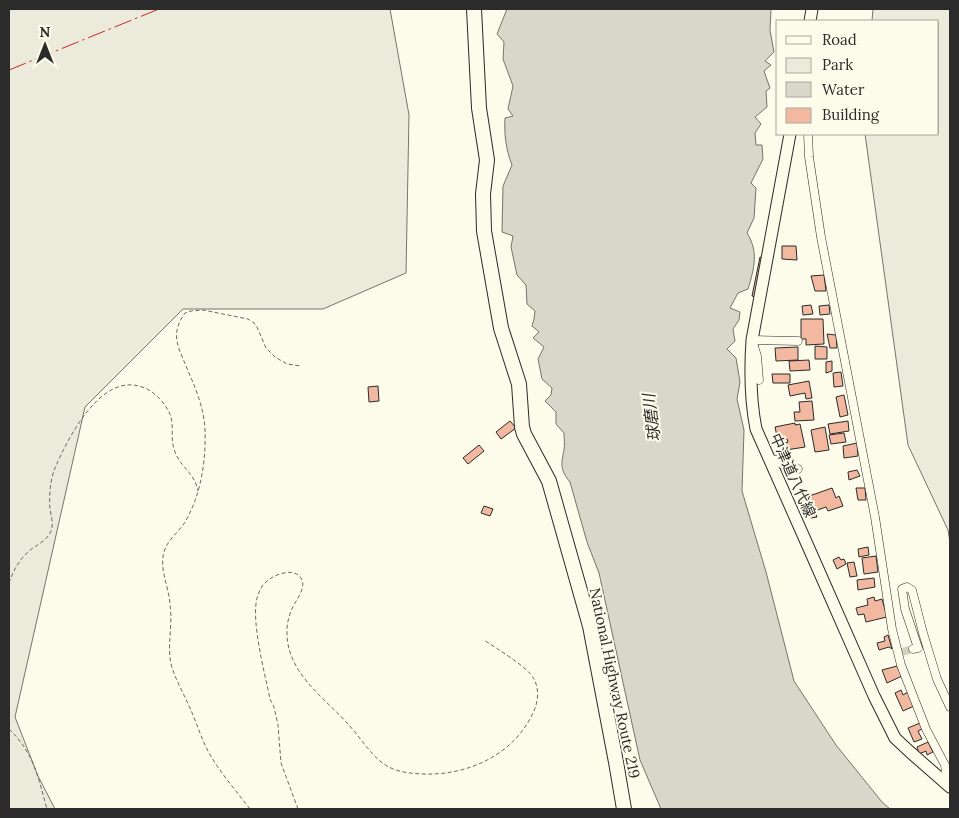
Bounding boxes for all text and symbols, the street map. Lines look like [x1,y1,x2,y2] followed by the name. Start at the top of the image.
[20,20,70,70] north arrow
[776,20,939,135] legend
[40,23,51,41] text: N
[822,30,857,49] text: Road
[822,55,853,74] text: Park
[822,80,865,99] text: Water
[822,105,880,124] text: Building
[638,391,664,443] water label: 球磨川
[766,430,820,520] street label: 中津道八代線
[585,586,645,780] street label: National Highway Route 219

